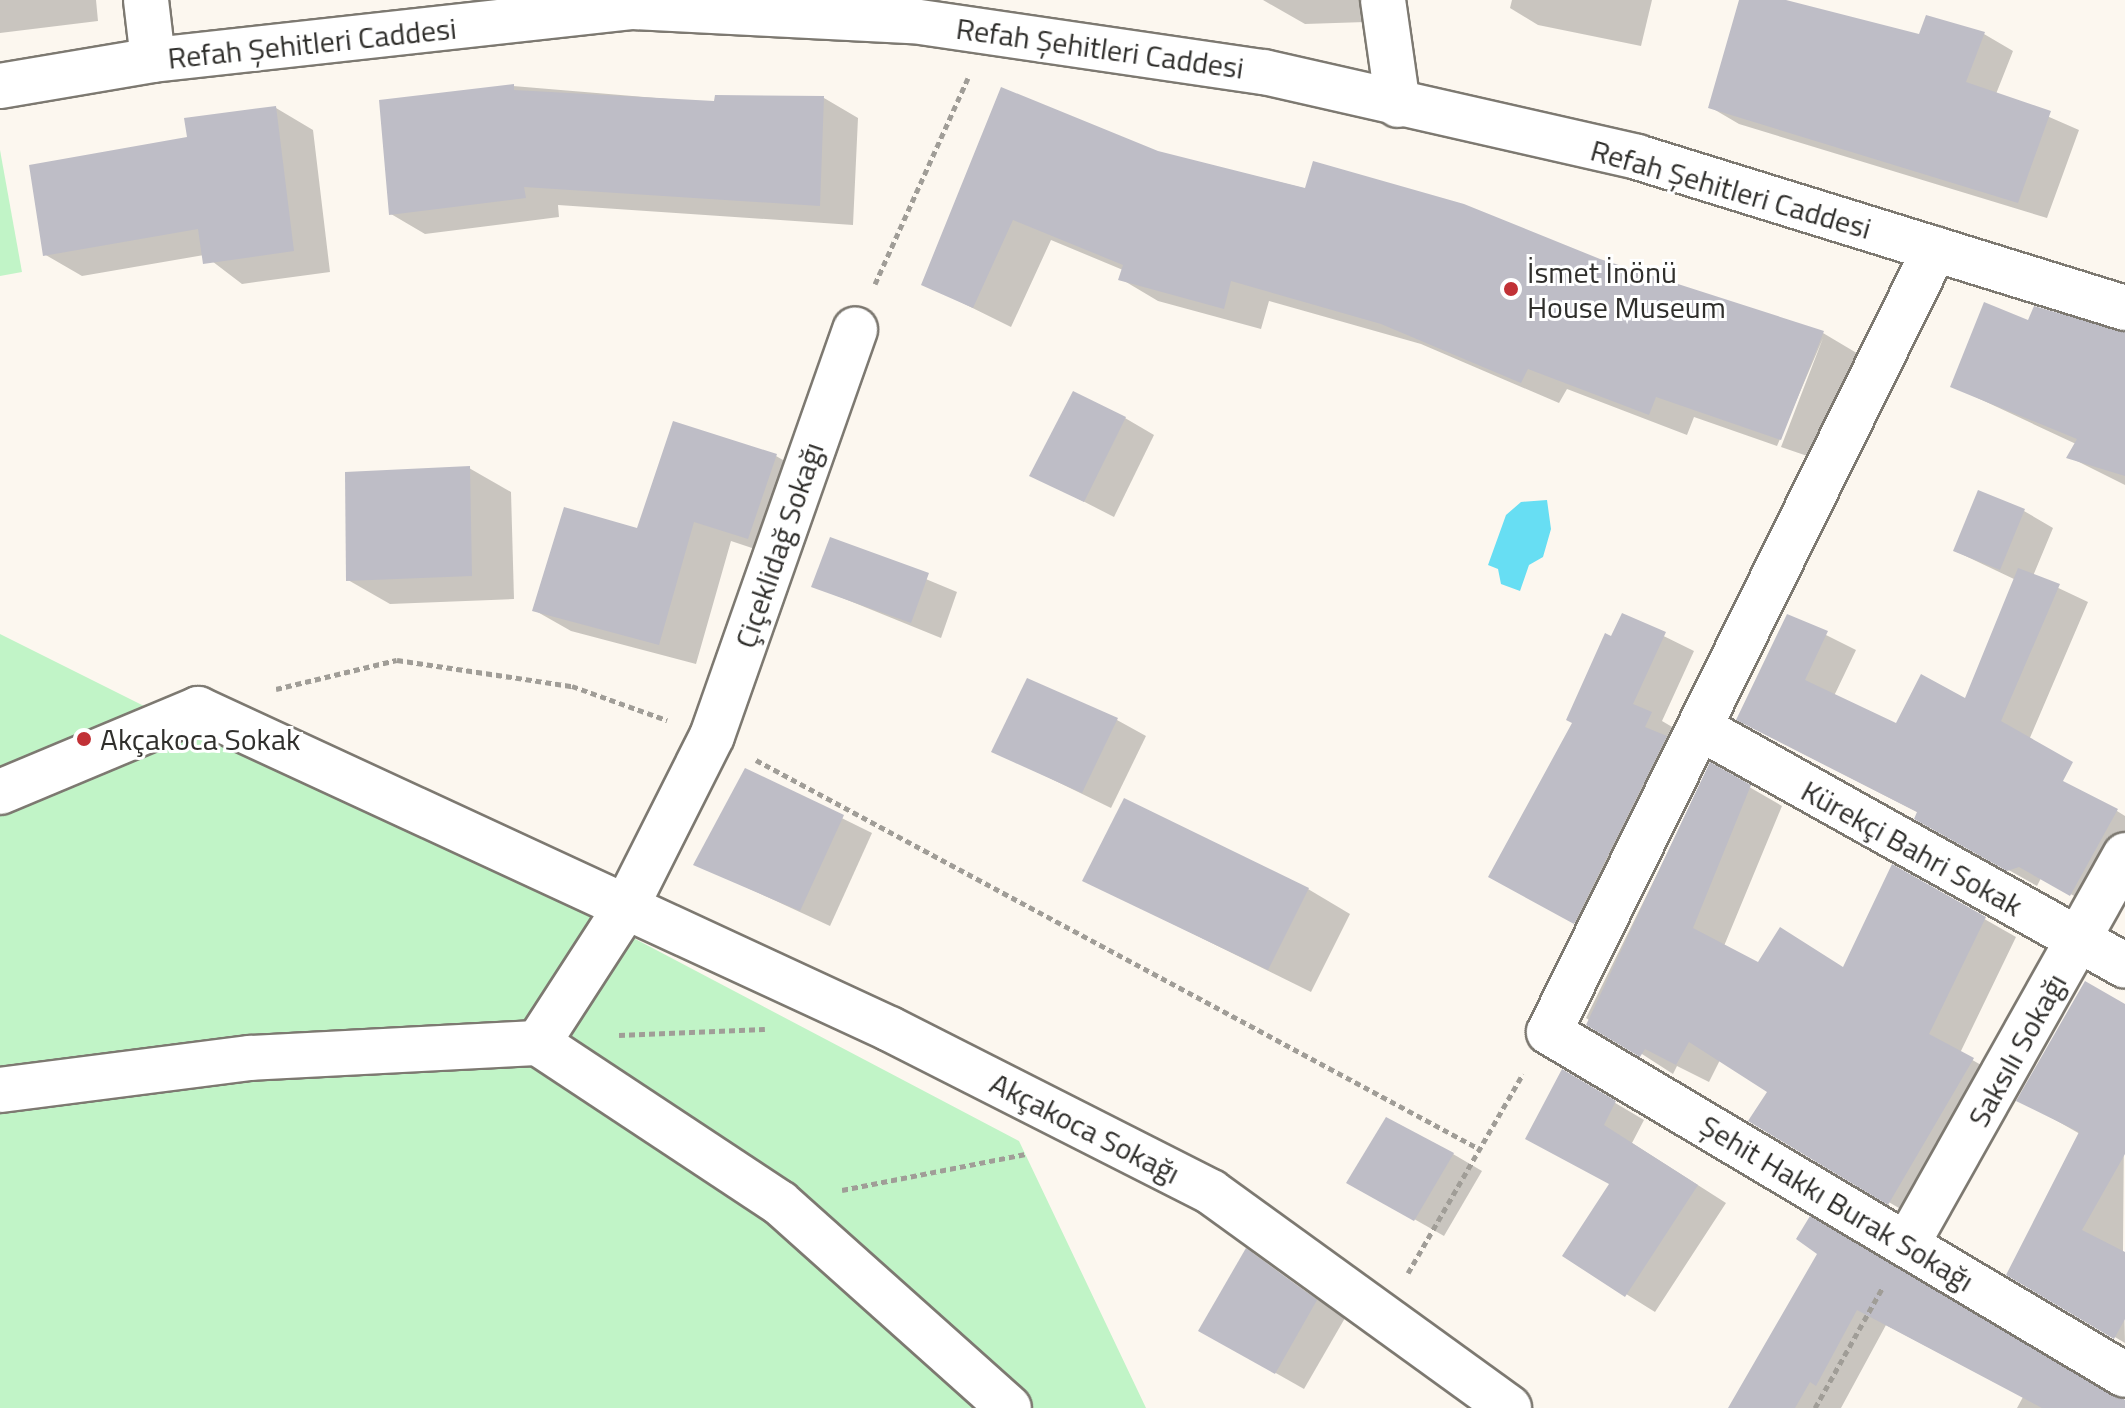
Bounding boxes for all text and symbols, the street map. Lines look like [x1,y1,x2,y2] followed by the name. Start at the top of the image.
[166,10,458,76] street label: Refah Şehitleri Caddesi
[954,10,1246,86] street label: Refah Şehitleri Caddesi
[1587,132,1875,246] street label: Refah Şehitleri Caddesi
[1527,254,1726,324] place label: İsmet İnönü House Museum
[1502,280,1520,298] marker: İsmet İnönü House Museum
[727,437,831,653] street label: Çiçeklidağ Sokağı
[100,721,300,757] place label: Akçakoca Sokak
[75,730,93,748] marker: Akçakoca Sokak
[1795,772,2029,924] street label: Kürekçi Bahri Sokak
[1960,967,2074,1133] street label: Saksılı Sokağı
[984,1065,1186,1191] street label: Akçakoca Sokağı
[1694,1107,1980,1299] street label: Şehit Hakkı Burak Sokağı

